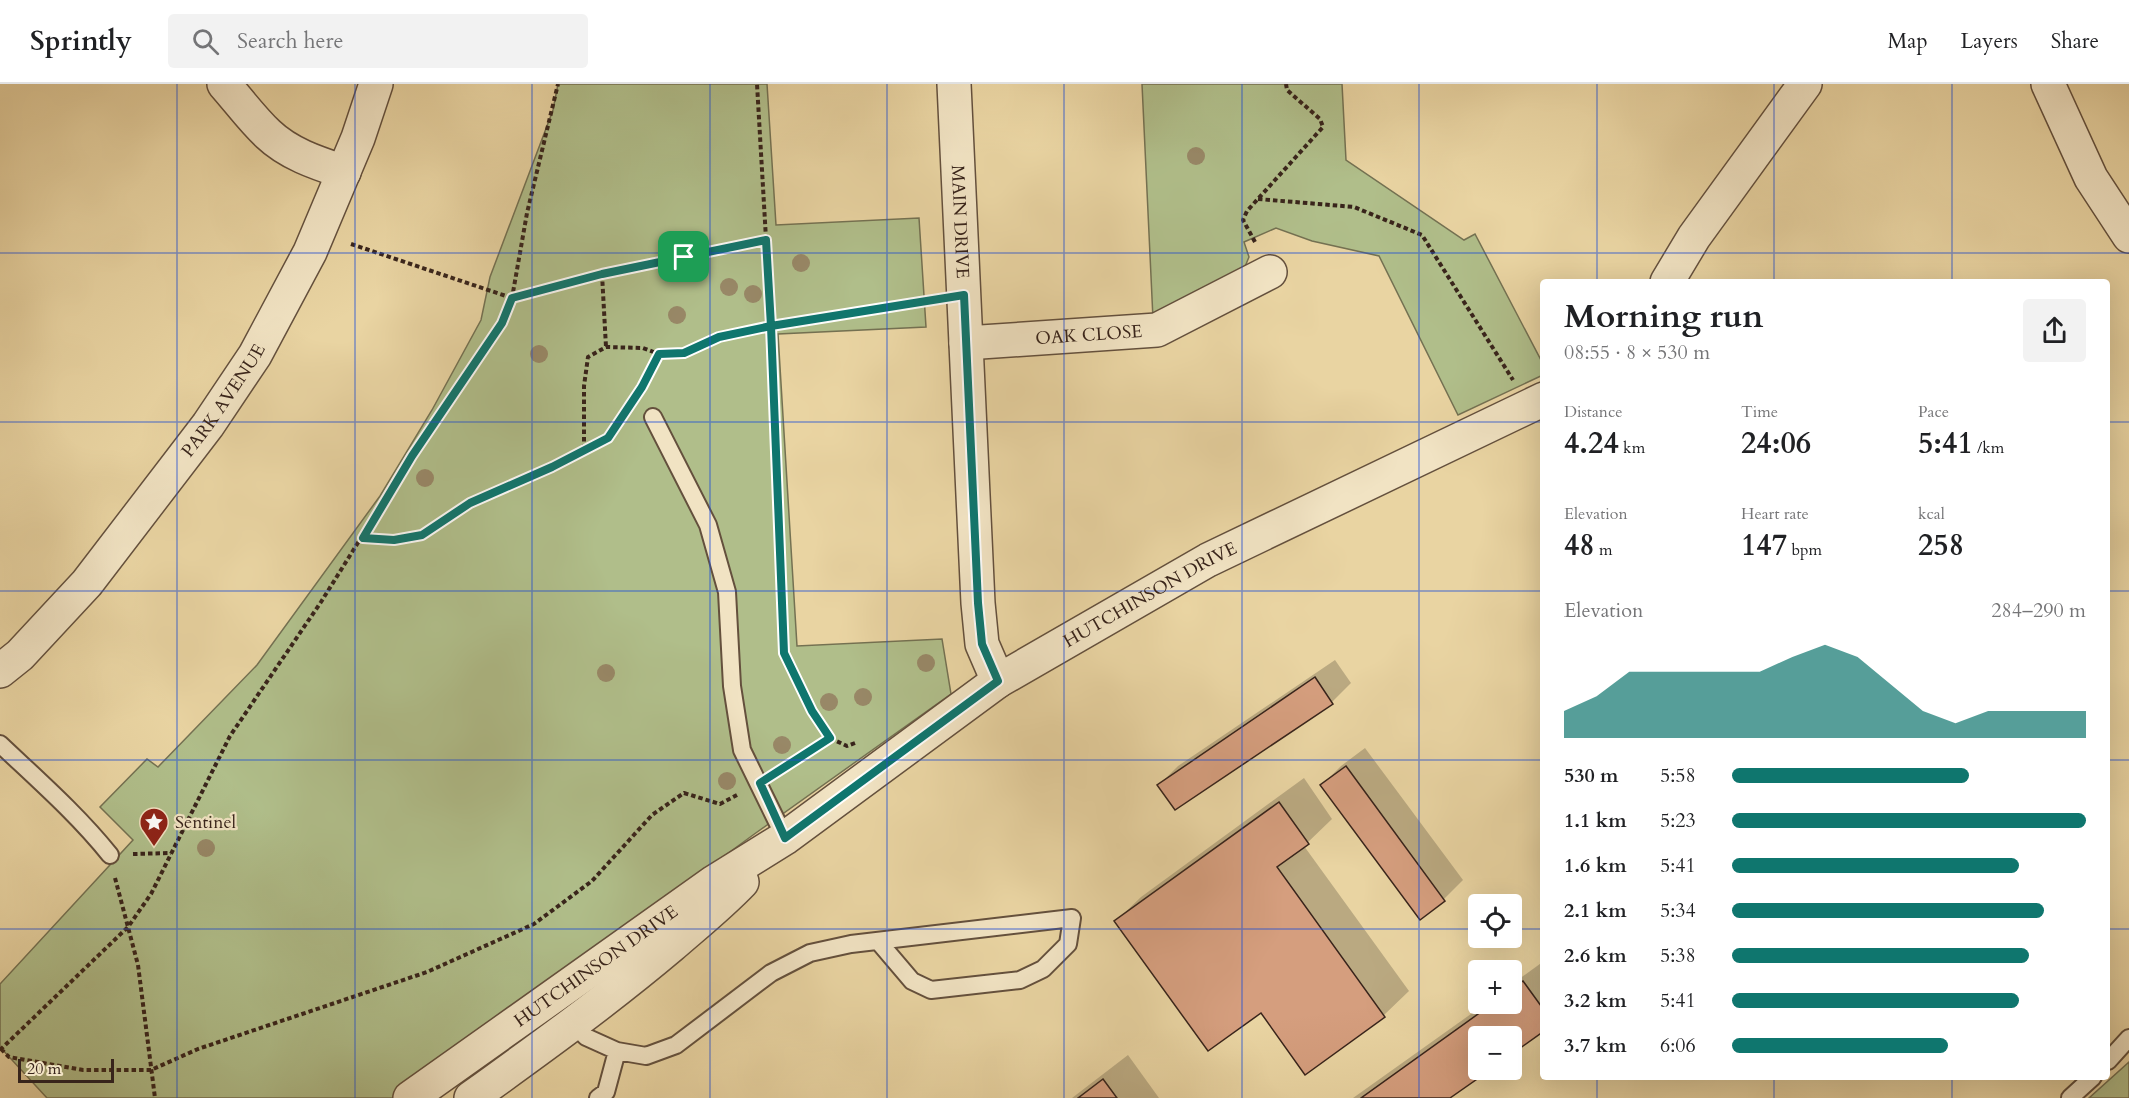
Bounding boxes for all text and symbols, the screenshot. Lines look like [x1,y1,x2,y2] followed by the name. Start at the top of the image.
[168,14,588,68] search box
[30,22,132,60] text: Sprintly
[189,25,222,58] icon: search
[237,26,344,56] text: Search here
[1888,27,1928,56] text: Map
[1961,27,2018,56] text: Layers
[2051,27,2099,56] text: Share
[945,164,975,279] street label: MAIN DRIVE
[658,231,709,282] pin
[667,240,700,273] icon: arrive
[1564,294,1764,339] text: Morning run
[2023,299,2086,362] button: share
[1035,319,1143,351] street label: OAK CLOSE
[1564,339,1710,366] text: 08:55 · 8 × 530 m
[176,340,272,462] street label: PARK AVENUE
[1564,401,1622,423] text: Distance
[1741,401,1778,423] text: Time
[1918,401,1949,423] text: Pace
[1564,423,1619,464] text: 4.24
[1741,423,1811,464] text: 24:06
[1918,423,1973,464] text: 5:41
[1619,437,1645,459] text: km
[1973,437,2004,459] text: /km
[1564,503,1628,525] text: Elevation
[1741,503,1809,525] text: Heart rate
[1918,503,1945,525] text: kcal
[1564,525,1595,566] text: 48
[1741,525,1787,566] text: 147
[1918,525,1964,566] text: 258
[1059,536,1241,654] street label: HUTCHINSON DRIVE
[1595,539,1613,561] text: m
[1787,539,1822,561] text: bpm
[1564,597,1643,624] text: Elevation
[1991,597,2086,624] text: 284–290 m
[1564,762,1619,789] text: 530 m
[1660,762,1696,789] text: 5:58
[138,806,170,848] place icon: Sentinel
[1564,807,1627,834] text: 1.1 km
[1660,807,1696,834] text: 5:23
[175,810,237,835] place label: Sentinel
[1564,852,1627,879] text: 1.6 km
[1660,852,1696,879] text: 5:41
[1468,894,1522,1080] map controls
[1468,894,1522,948] button: locate
[1564,897,1627,924] text: 2.1 km
[1660,897,1696,924] text: 5:34
[509,899,683,1033] street label: HUTCHINSON DRIVE
[1564,942,1627,969] text: 2.6 km
[1660,942,1696,969] text: 5:38
[1468,960,1522,1014] button: +
[1564,987,1627,1014] text: 3.2 km
[1660,987,1696,1014] text: 5:41
[1468,1026,1522,1080] button: −
[1564,1032,1627,1059] text: 3.7 km
[1660,1032,1696,1059] text: 6:06
[18,1056,114,1084] scale bar
[27,1058,61,1080] text: 20 m

